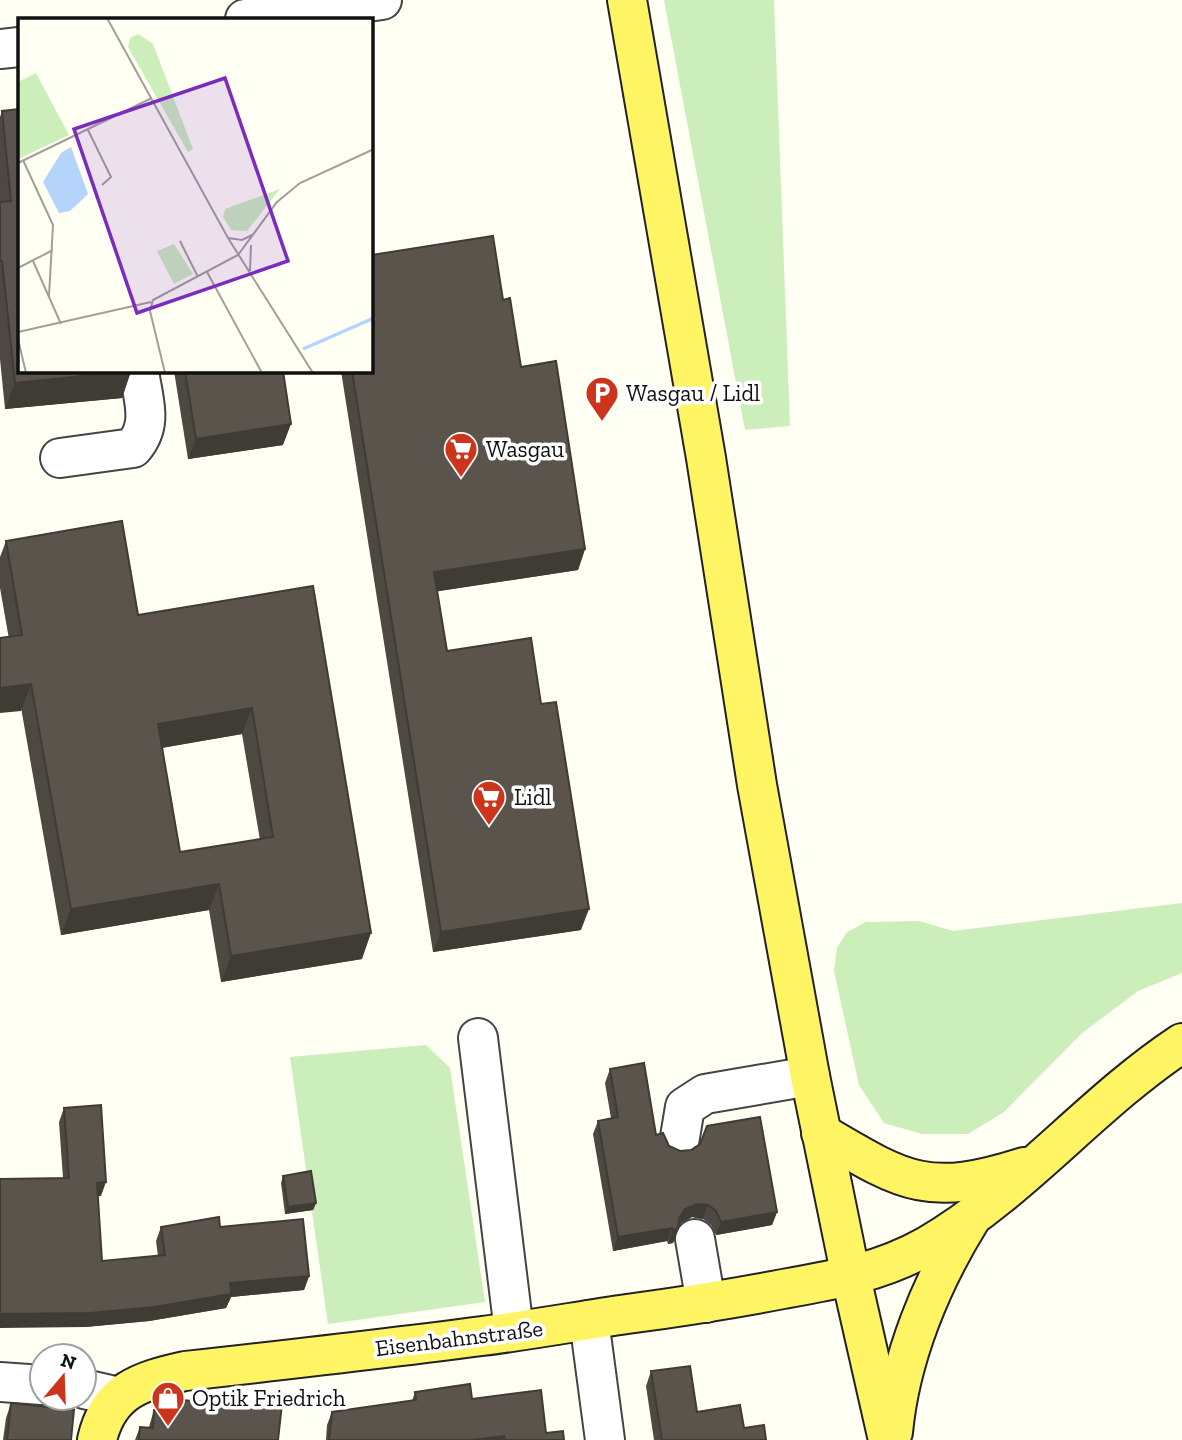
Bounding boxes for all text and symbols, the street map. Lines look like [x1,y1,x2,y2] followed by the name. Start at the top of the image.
[18,18,373,373] inset map
[583,374,621,423] parking icon: Wasgau / Lidl
[626,379,760,407] place label: Wasgau / Lidl
[442,430,480,479] supermarket icon: Wasgau
[486,435,564,463] place label: Wasgau
[470,778,508,827] supermarket icon: Lidl
[514,783,552,811] place label: Lidl
[374,1314,544,1362] street label: Eisenbahnstraße
[28,1342,98,1412] north arrow
[58,1348,79,1375] text: N
[149,1379,187,1428] shop icon: Optik Friedrich
[192,1384,346,1412] place label: Optik Friedrich

